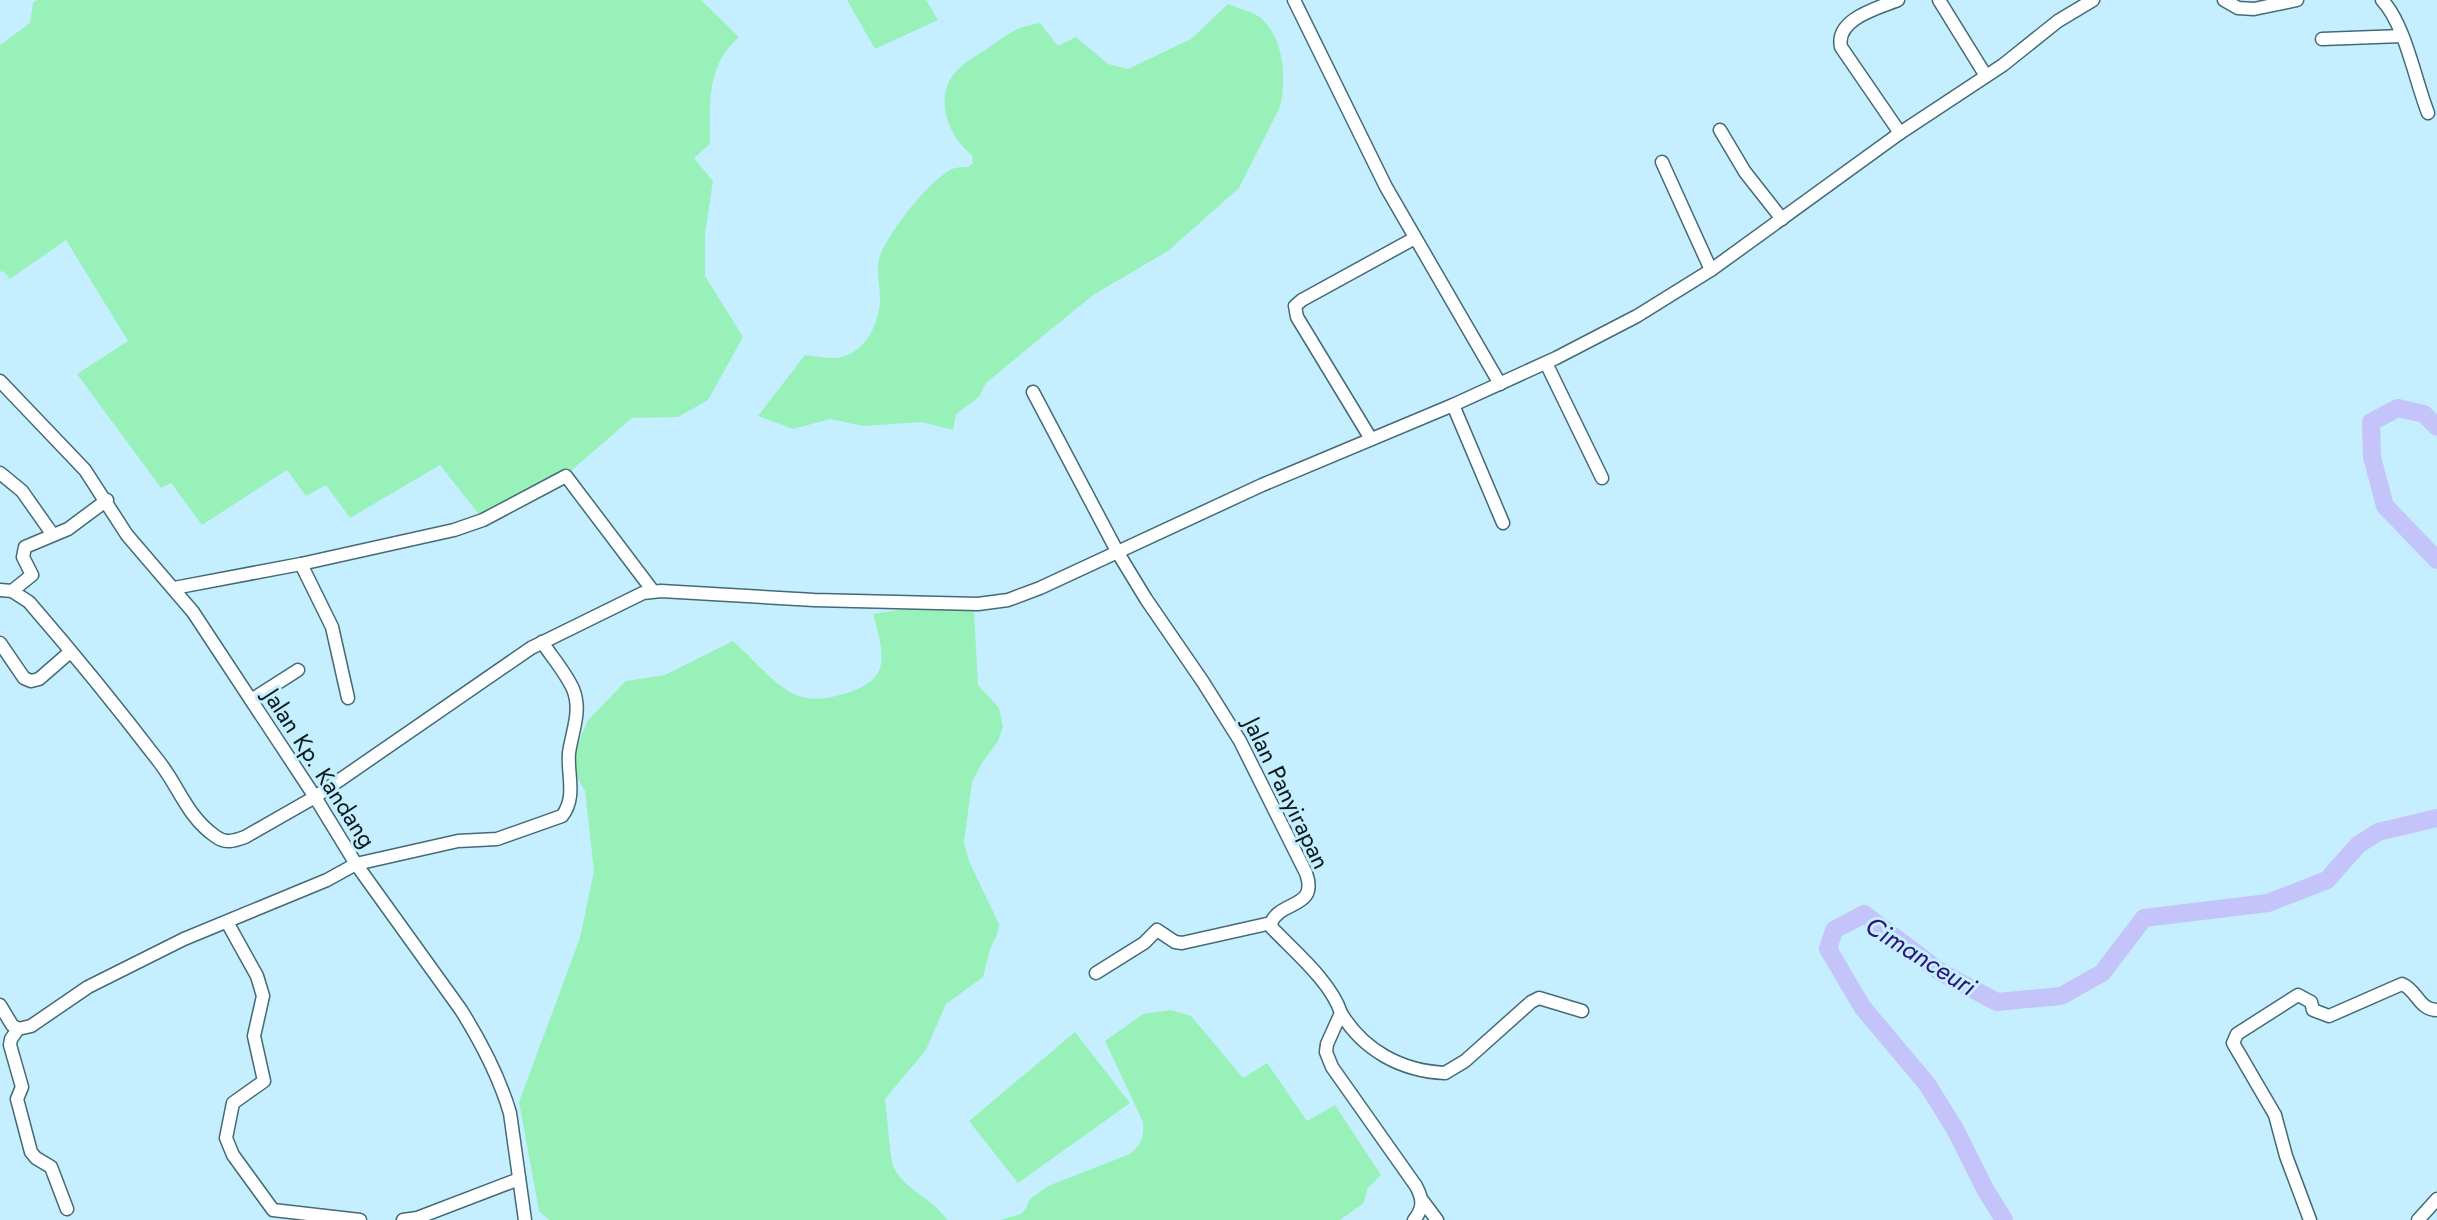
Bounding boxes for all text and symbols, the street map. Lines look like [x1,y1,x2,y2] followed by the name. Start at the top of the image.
[254,679,385,855] street label: Jalan Kp. Kandang
[1234,708,1339,875] street label: Jalan Panyirapan
[1858,907,1984,1005] water label: Cimanceuri

